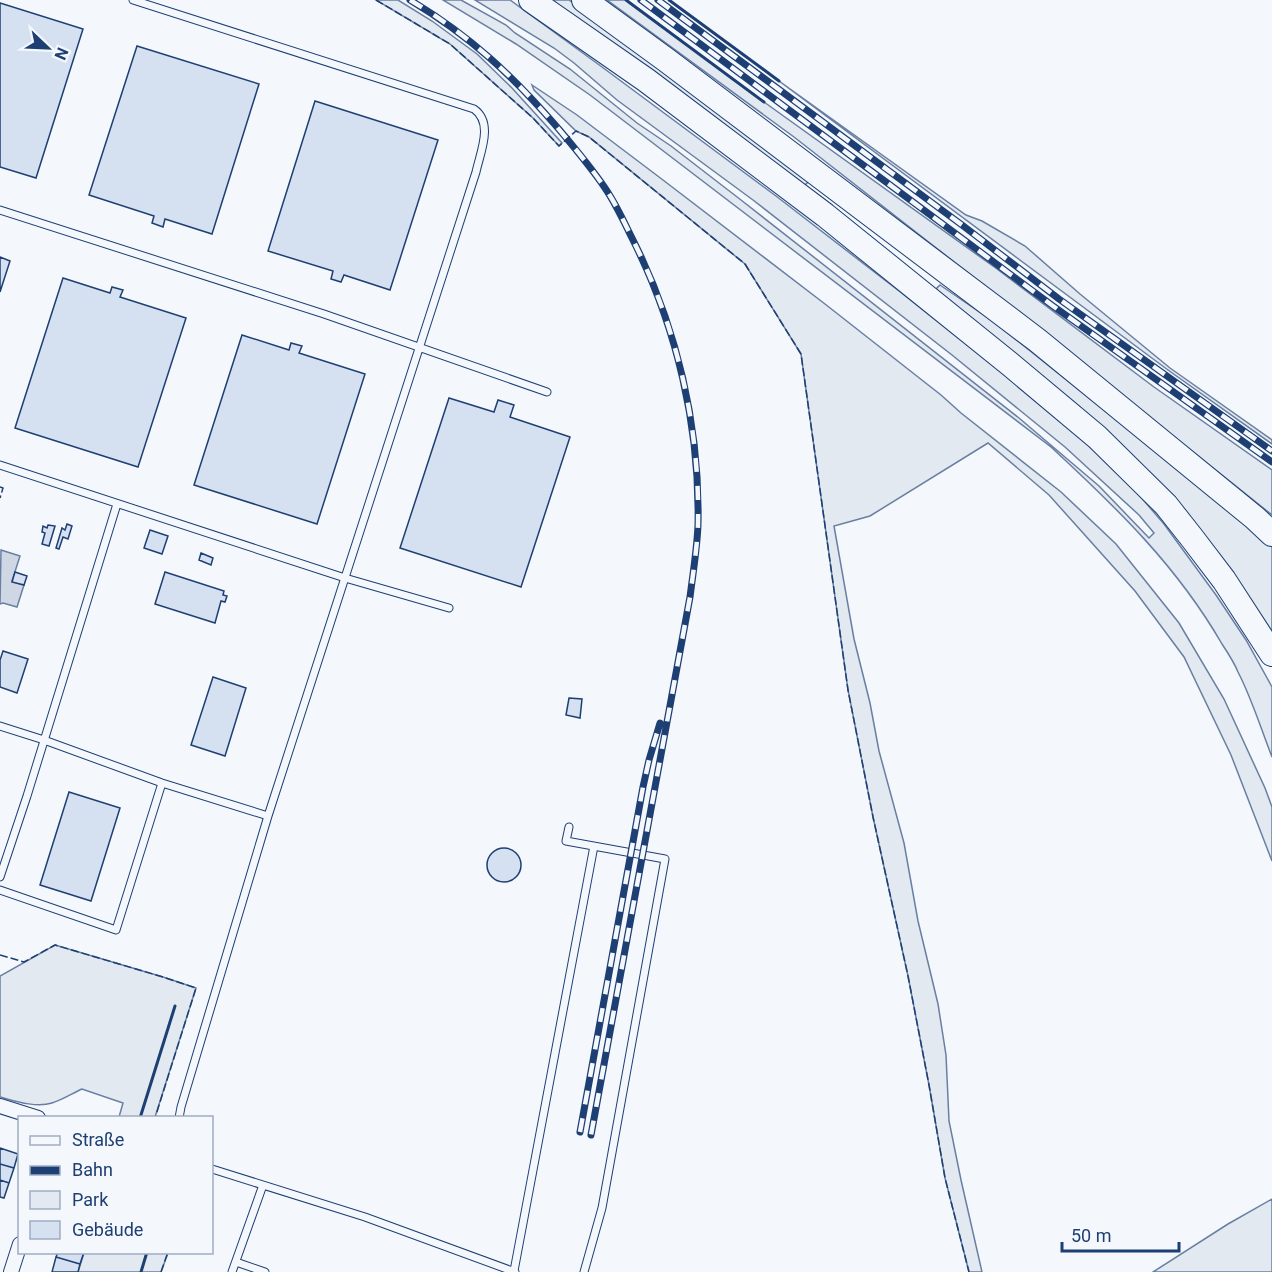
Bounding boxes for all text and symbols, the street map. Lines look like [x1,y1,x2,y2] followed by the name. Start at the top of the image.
[18,18,78,78] north arrow
[50,45,72,63] text: N
[18,1116,213,1254] legend
[72,1129,124,1150] text: Straße
[72,1159,113,1180] text: Bahn
[72,1189,109,1210] text: Park
[1062,1215,1179,1253] scale bar
[72,1219,143,1240] text: Gebäude
[1071,1225,1111,1246] text: 50 m

